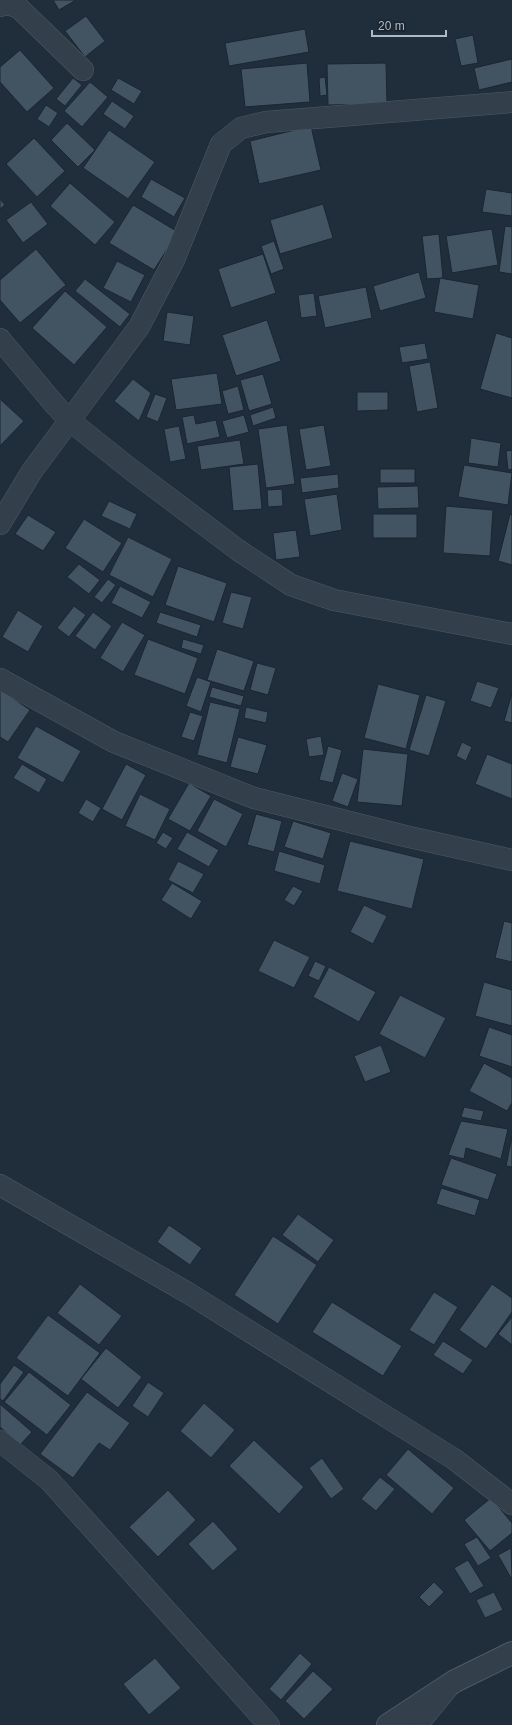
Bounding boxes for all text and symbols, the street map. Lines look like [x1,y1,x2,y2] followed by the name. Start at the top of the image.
[372,12,446,38] scale bar
[378,19,405,33] text: 20 m

